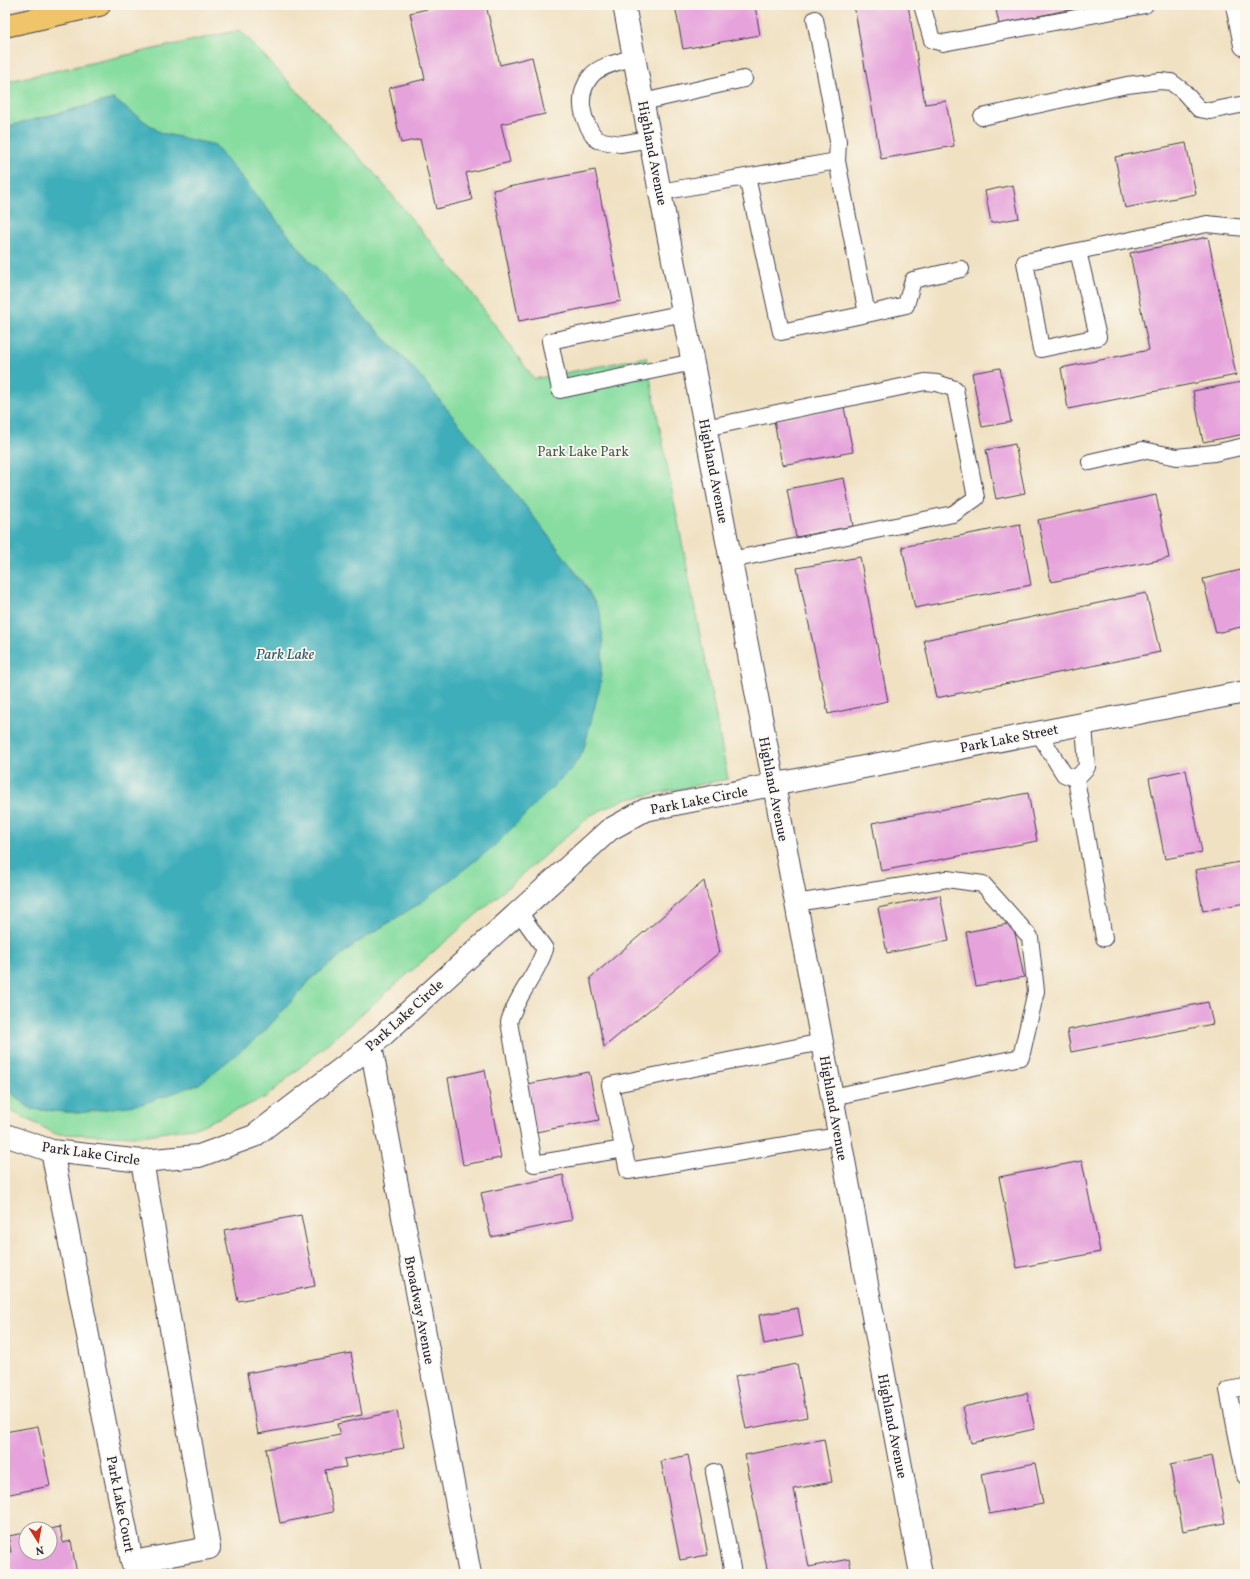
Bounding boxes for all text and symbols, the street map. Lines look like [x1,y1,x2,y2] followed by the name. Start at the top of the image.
[632,99,671,208] street label: Highland Avenue
[693,417,732,526] street label: Highland Avenue
[537,443,629,462] park label: Park Lake Park
[256,645,315,666] water label: Park Lake
[959,721,1060,758] street label: Park Lake Street
[753,735,792,844] street label: Highland Avenue
[649,783,750,820] street label: Park Lake Circle
[362,976,448,1056] street label: Park Lake Circle
[814,1054,851,1163] street label: Highland Avenue
[40,1138,141,1171] street label: Park Lake Circle
[399,1254,438,1366] street label: Broadway Avenue
[872,1372,911,1481] street label: Highland Avenue
[101,1454,138,1554] street label: Park Lake Court
[18,1521,58,1561] north arrow
[34,1541,45,1557] text: N

